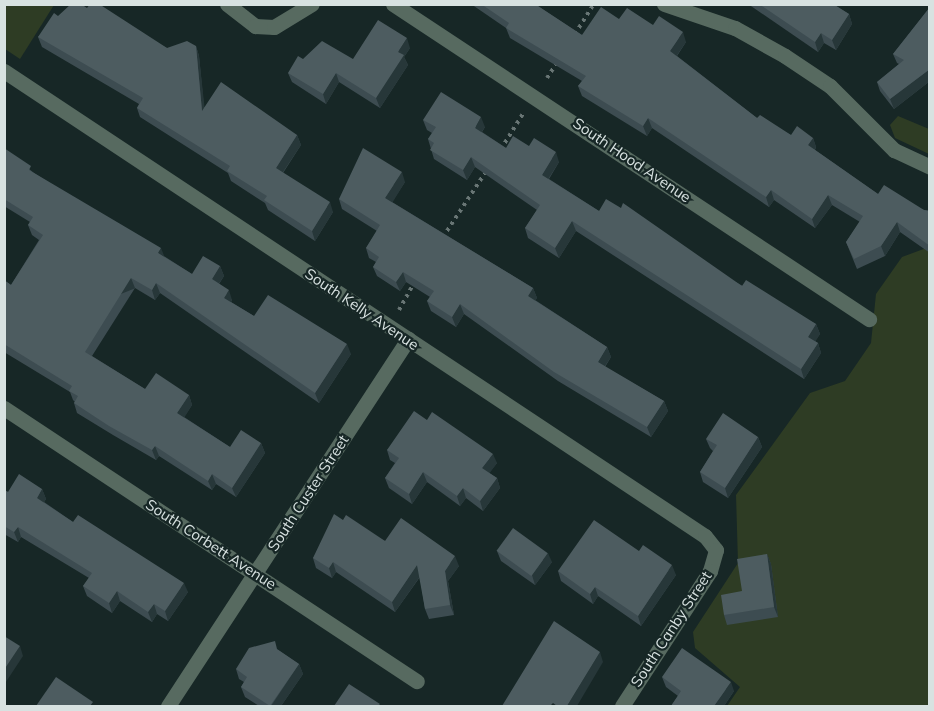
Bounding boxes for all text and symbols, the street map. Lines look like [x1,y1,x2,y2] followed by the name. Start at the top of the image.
[570,114,694,206] street label: South Hood Avenue
[302,264,422,354] street label: South Kelly Avenue
[264,432,352,554] street label: South Custer Street
[142,495,280,593] street label: South Corbett Avenue
[627,568,715,690] street label: South Canby Street

